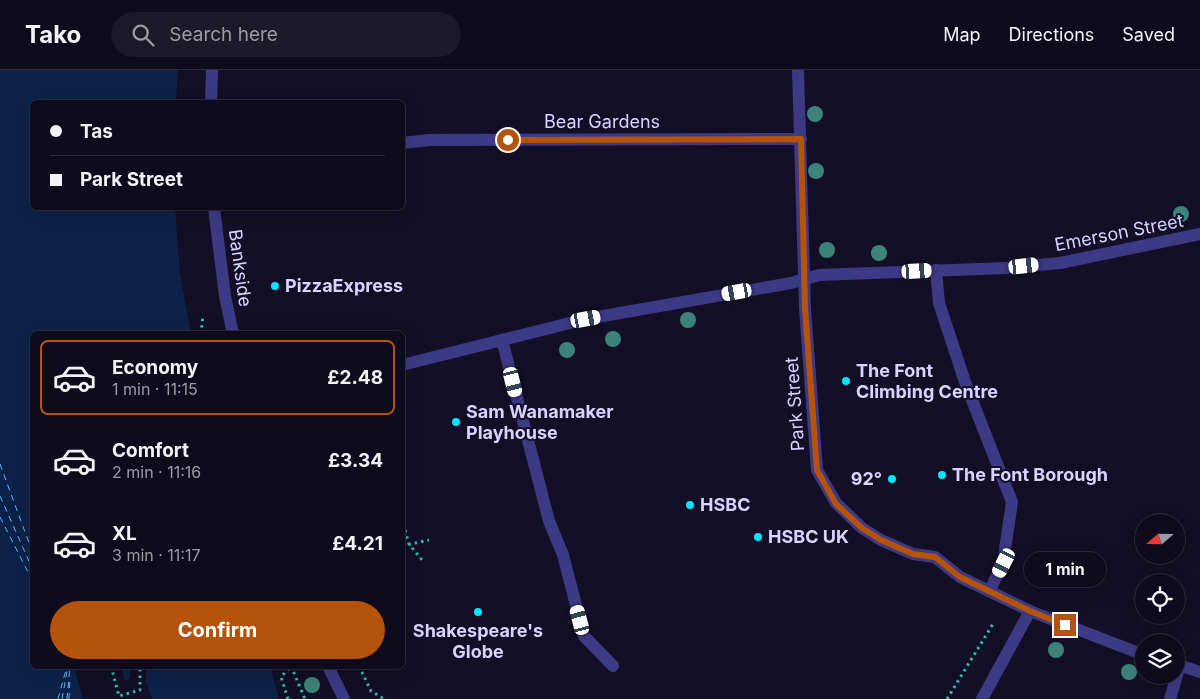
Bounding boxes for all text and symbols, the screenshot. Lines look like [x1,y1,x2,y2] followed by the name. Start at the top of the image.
[111,12,461,57] search box
[25,20,81,49] text: Tako
[129,21,157,49] icon: search
[169,23,278,46] text: Search here
[943,24,981,45] text: Map
[1009,24,1094,45] text: Directions
[1122,24,1175,45] text: Saved
[544,111,660,132] street label: Bear Gardens
[80,120,113,143] text: Tas
[497,129,519,151] route start
[80,168,183,191] text: Park Street
[1053,210,1185,255] street label: Emerson Street
[225,228,256,308] street label: Bankside
[1008,257,1039,275] car
[901,263,932,279] car
[285,275,403,296] place label: PizzaExpress
[269,280,281,292] marker: PizzaExpress
[720,282,753,302] car
[569,309,602,329] car
[52,355,97,400] icon: car
[112,356,198,379] text: Economy
[781,356,808,452] street label: Park Street
[856,360,998,402] place label: The Font Climbing Centre
[327,366,383,389] text: £2.48
[502,366,523,398] car
[840,375,852,387] marker: The Font Climbing Centre
[112,379,198,399] text: 1 min · 11:15
[466,401,614,443] place label: Sam Wanamaker Playhouse
[450,416,462,428] marker: Sam Wanamaker Playhouse
[52,438,97,483] icon: car
[112,439,189,462] text: Comfort
[328,449,383,472] text: £3.34
[112,462,201,482] text: 2 min · 11:16
[952,464,1108,485] place label: The Font Borough
[851,468,882,489] place label: 92°
[936,469,948,481] marker: The Font Borough
[886,473,898,485] marker: 92°
[700,494,750,515] place label: HSBC
[684,499,696,511] marker: HSBC
[1135,514,1185,564] north arrow
[1135,514,1185,684] map controls
[52,521,97,566] icon: car
[112,522,137,545] text: XL
[768,526,849,547] place label: HSBC UK
[752,531,764,543] marker: HSBC UK
[332,532,383,555] text: £4.21
[112,545,201,565] text: 3 min · 11:17
[990,546,1017,580] car
[1024,552,1106,588] callout: 1 min
[1045,559,1085,579] text: 1 min
[1135,574,1185,624] button: locate
[50,601,385,659] button: Confirm
[568,604,591,636] car
[472,606,484,618] marker: Shakespeare's Globe
[1054,614,1076,636] route end
[413,620,543,662] place label: Shakespeare's Globe
[1135,634,1185,684] button: layers

